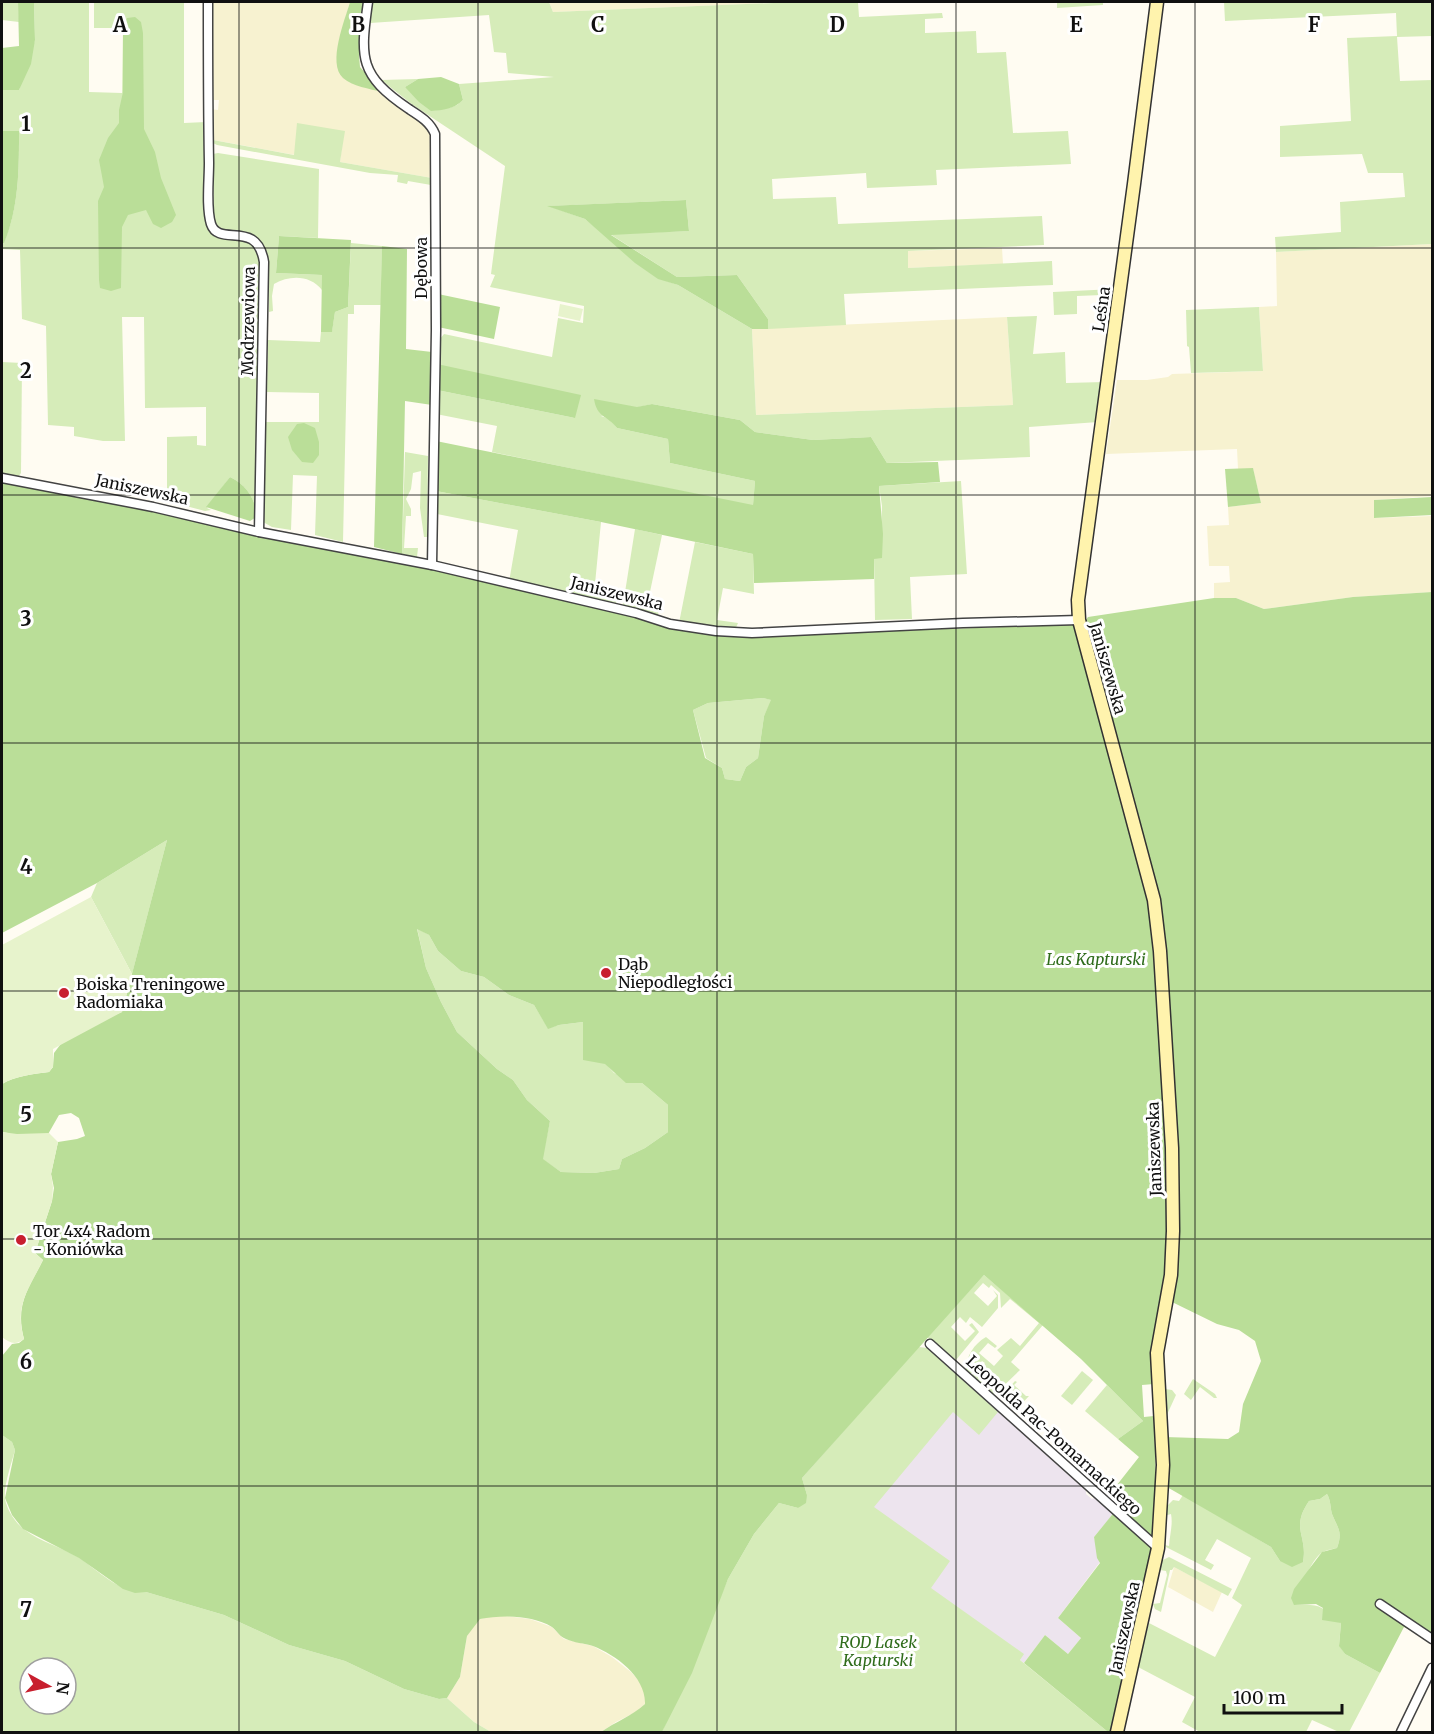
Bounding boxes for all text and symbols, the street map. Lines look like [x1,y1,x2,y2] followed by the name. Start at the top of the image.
[112,12,128,37] text: A
[351,12,365,37] text: B
[591,12,605,37] text: C
[829,12,845,37] text: D
[1069,12,1083,37] text: E
[1308,12,1321,37] text: F
[21,111,31,136] text: 1
[411,237,431,299] street label: Dębowa
[237,266,259,376] street label: Modrzewiowa
[1088,285,1114,333] street label: Leśna
[20,358,32,383] text: 2
[93,469,191,509] street label: Janiszewska
[568,572,666,614] street label: Janiszewska
[20,606,32,631] text: 3
[1085,619,1131,717] street label: Janiszewska
[20,854,33,879] text: 4
[1046,949,1146,969] park label: Las Kapturski
[618,954,732,992] place label: Dąb Niepodległości
[599,966,613,980] marker: Dąb Niepodległości
[76,974,225,1012] place label: Boiska Treningowe Radomiaka
[57,986,71,1000] marker: Boiska Treningowe Radomiaka
[1142,1101,1166,1198] street label: Janiszewska
[20,1102,32,1127] text: 5
[33,1221,150,1259] place label: Tor 4x4 Radom - Koniówka
[14,1233,28,1247] marker: Tor 4x4 Radom - Koniówka
[20,1349,32,1374] text: 6
[962,1351,1146,1519] street label: Leopolda Pac-Pomarnackiego
[1104,1579,1144,1677] street label: Janiszewska
[20,1597,32,1622] text: 7
[839,1632,917,1670] park label: ROD Lasek Kapturski
[18,1656,78,1716] north arrow
[1224,1677,1342,1715] scale bar
[52,1680,74,1696] text: N
[1233,1686,1286,1709] text: 100 m

